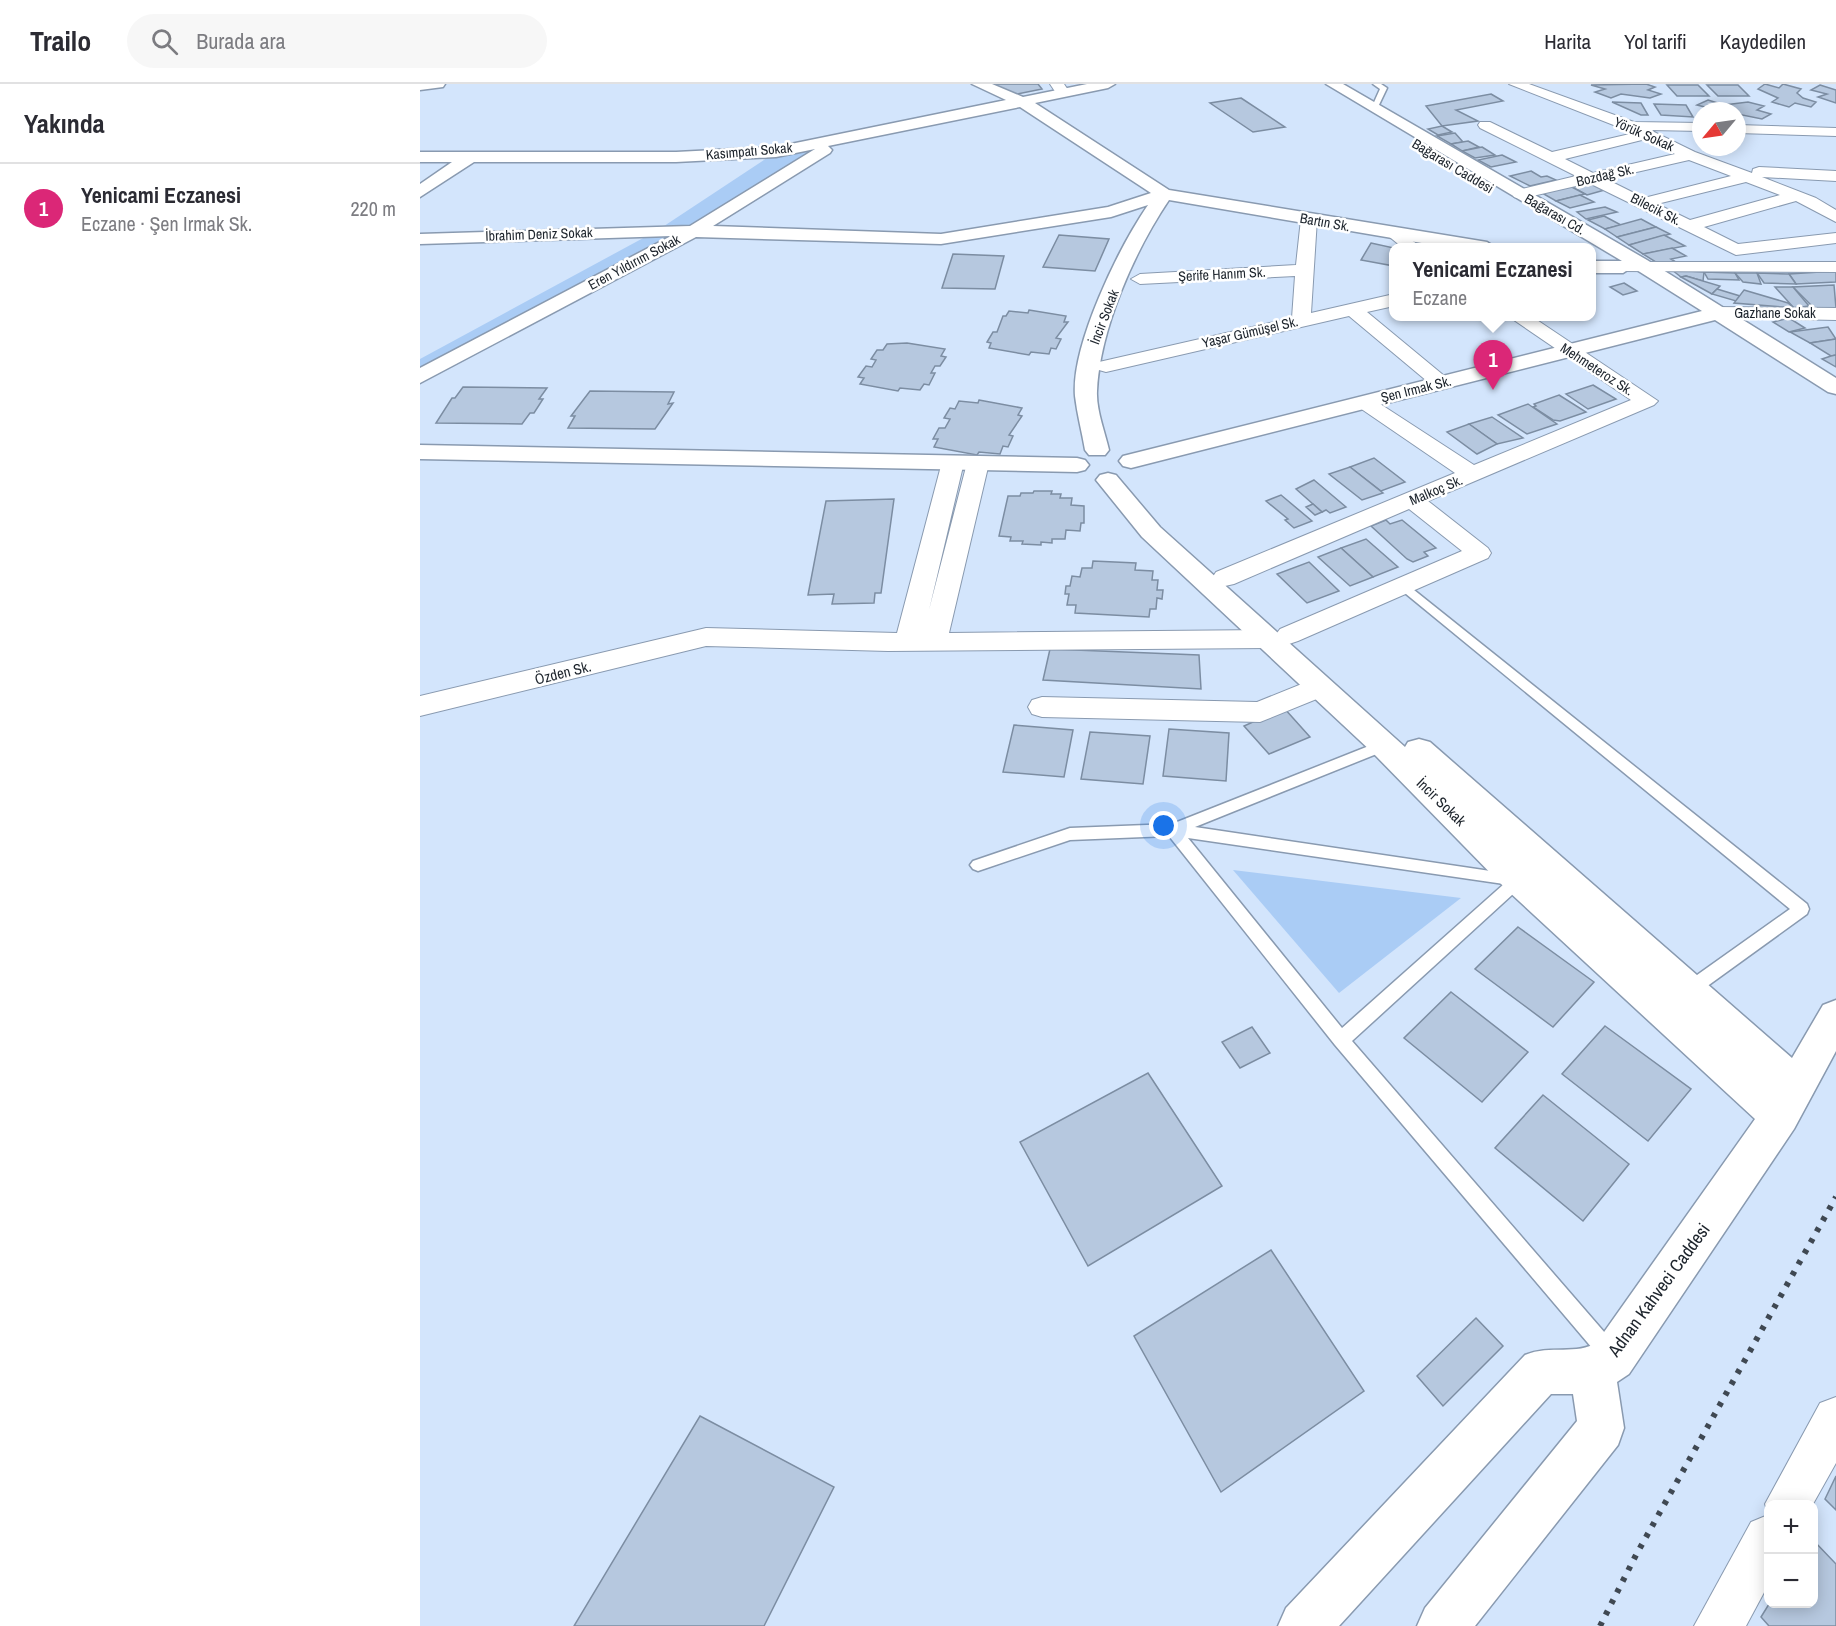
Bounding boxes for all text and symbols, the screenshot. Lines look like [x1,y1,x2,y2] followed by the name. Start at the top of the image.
[127,14,547,68] search box
[30,22,91,60] text: Trailo
[148,25,181,58] icon: search
[196,26,286,56] text: Burada ara
[1544,27,1591,56] text: Harita
[1624,27,1687,56] text: Yol tarifi
[1720,27,1806,56] text: Kaydedilen
[1692,102,1746,156] north arrow
[24,106,105,141] text: Yakında
[1611,113,1677,155] street label: Yörük Sokak
[1409,135,1497,197] street label: Bağarası Caddesi
[705,138,793,164] street label: Kasımpatı Sokak
[1574,160,1636,190] street label: Bozdağ Sk.
[81,180,241,210] text: Yenicami Eczanesi
[1521,189,1589,239] street label: Bağarası Cd.
[1628,189,1684,229] street label: Bilecik Sk.
[39,195,48,222] text: 1
[350,195,396,222] text: 220 m
[1299,209,1351,235] street label: Bartın Sk.
[81,210,252,237] text: Eczane · Şen Irmak Sk.
[485,223,593,245] street label: İbrahim Deniz Sokak
[585,230,683,294] street label: Eren Yıldırım Sokak
[1389,243,1596,321] popup
[1412,254,1573,284] text: Yenicami Eczanesi
[1178,263,1266,285] street label: Şerife Hanım Sk.
[1412,284,1467,311] text: Eczane
[1085,287,1123,347] street label: İncir Sokak
[1734,304,1816,322] street label: Gazhane Sokak
[1200,312,1300,352] street label: Yaşar Gümüşel Sk.
[1557,339,1637,399] street label: Mehmeteroz Sk.
[1474,340,1512,390] pin: 1
[1379,372,1453,406] street label: Şen Irmak Sk.
[1407,471,1465,509] street label: Malkoç Sk.
[532,655,593,690] street label: Özden Sk.
[1412,773,1471,831] street label: İncir Sokak
[1149,811,1178,840] your location
[1601,1218,1715,1362] street label: Adnan Kahveci Caddesi
[1764,1500,1818,1608] map controls
[1764,1500,1818,1554] button: +
[1764,1554,1818,1608] button: −

